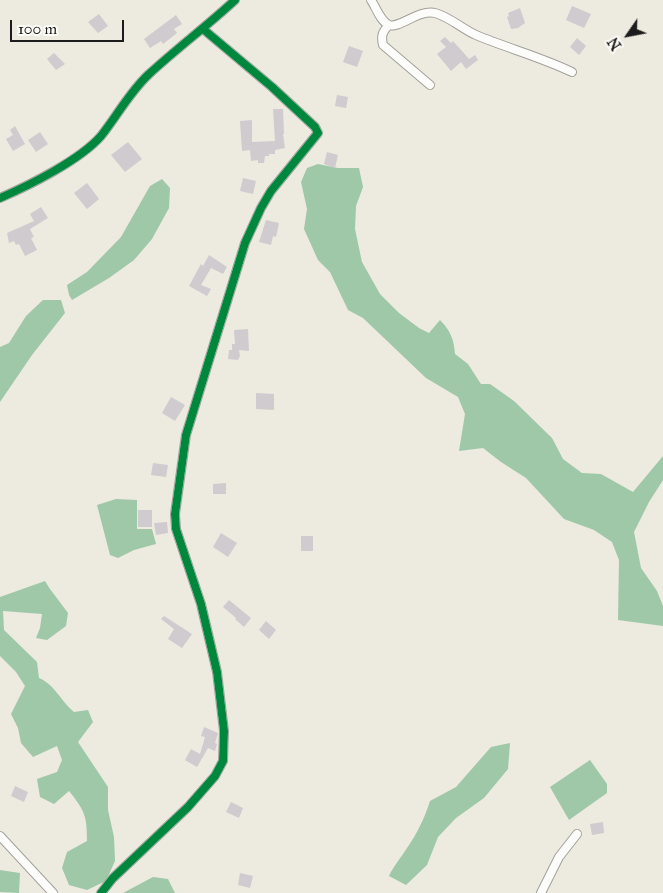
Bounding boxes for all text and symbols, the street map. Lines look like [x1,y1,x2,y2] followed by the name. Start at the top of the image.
[12,10,126,42] scale bar
[603,10,653,60] north arrow
[18,20,57,38] text: 100 m
[605,34,625,53] text: N

